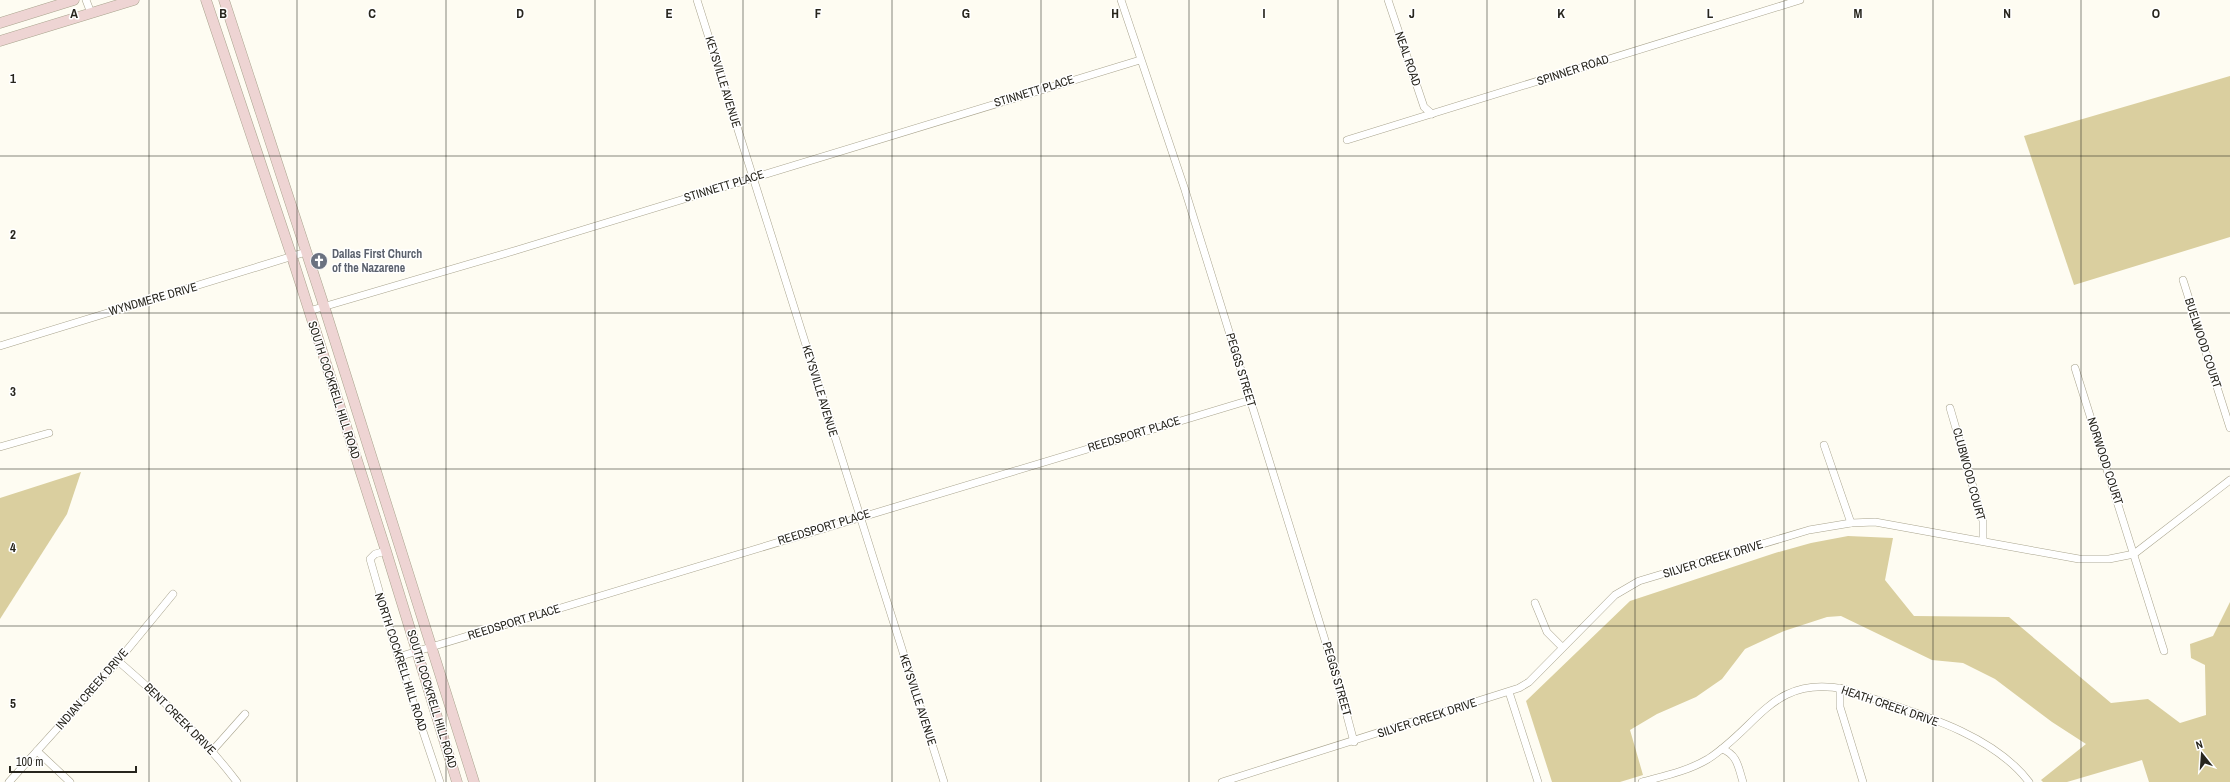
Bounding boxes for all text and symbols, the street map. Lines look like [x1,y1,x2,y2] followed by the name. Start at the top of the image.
[70,5,78,22] text: A
[219,5,227,22] text: B
[368,5,376,22] text: C
[516,5,524,22] text: D
[665,5,673,22] text: E
[815,5,822,22] text: F
[962,5,970,22] text: G
[1111,5,1119,22] text: H
[1263,5,1266,22] text: I
[1409,5,1415,22] text: J
[1557,5,1565,22] text: K
[1707,5,1714,22] text: L
[1854,5,1863,22] text: M
[2003,5,2011,22] text: N
[2152,5,2160,22] text: O
[1391,30,1425,88] street label: NEAL ROAD
[701,34,745,130] street label: KEYSVILLE AVENUE
[1535,51,1611,89] street label: SPINNER ROAD
[10,70,16,87] text: 1
[992,71,1076,111] street label: STINNETT PLACE
[682,166,766,206] street label: STINNETT PLACE
[10,226,16,243] text: 2
[332,246,422,276] place label: Dallas First Church of the Nazarene
[309,251,329,271] church icon: Dallas First Church of the Nazarene
[107,279,199,319] street label: WYNDMERE DRIVE
[2181,296,2225,390] street label: BUELWOOD COURT
[304,319,364,461] street label: SOUTH COCKRELL HILL ROAD
[1222,331,1260,409] street label: PEGGS STREET
[798,343,842,439] street label: KEYSVILLE AVENUE
[10,383,16,400] text: 3
[1086,412,1182,456] street label: REEDSPORT PLACE
[2083,415,2127,507] street label: NORWOOD COURT
[1949,426,1989,522] street label: CLUBWOOD COURT
[776,505,872,549] street label: REEDSPORT PLACE
[1661,536,1765,582] street label: SILVER CREEK DRIVE
[10,539,16,556] text: 4
[371,591,431,733] street label: NORTH COCKRELL HILL ROAD
[466,600,562,644] street label: REEDSPORT PLACE
[403,628,461,770] street label: SOUTH COCKRELL HILL ROAD
[1319,640,1355,718] street label: PEGGS STREET
[52,645,132,733] street label: INDIAN CREEK DRIVE
[896,652,940,748] street label: KEYSVILLE AVENUE
[141,680,219,758] street label: BENT CREEK DRIVE
[1839,682,1941,730] street label: HEATH CREEK DRIVE
[1375,694,1479,742] street label: SILVER CREEK DRIVE
[10,695,16,712] text: 5
[2182,734,2222,774] north arrow
[2194,737,2204,752] text: N
[10,748,136,774] scale bar
[16,754,43,770] text: 100 m

